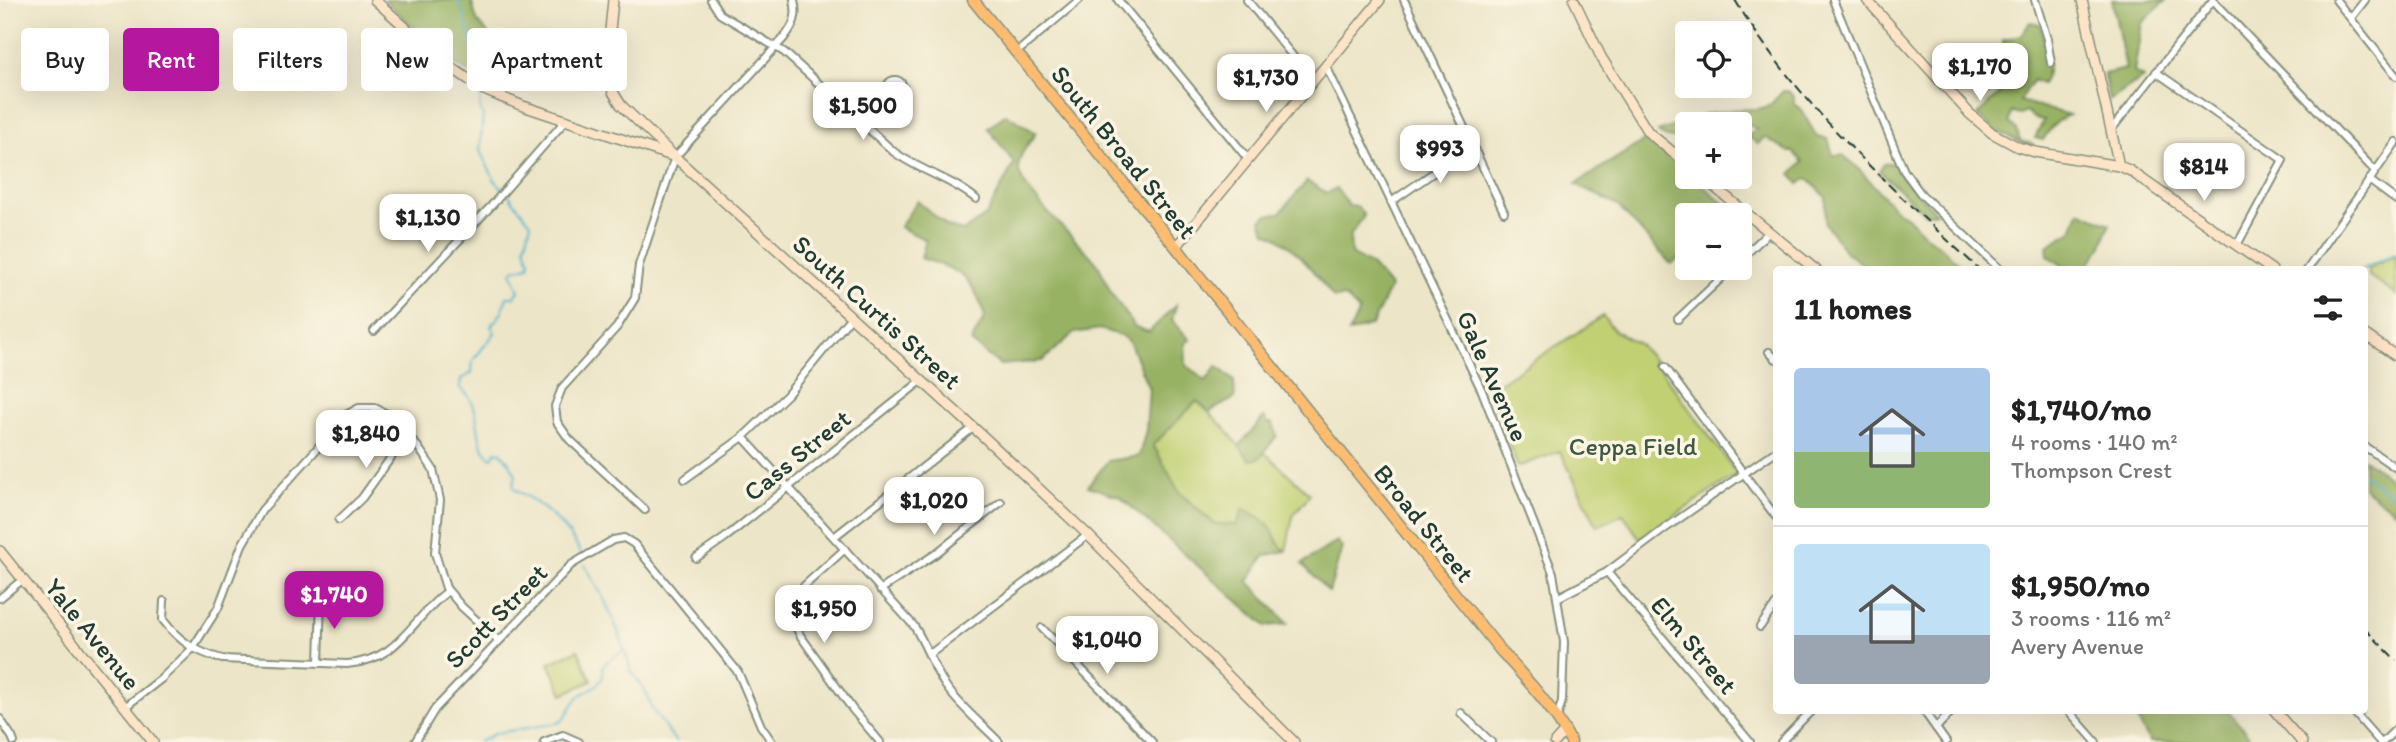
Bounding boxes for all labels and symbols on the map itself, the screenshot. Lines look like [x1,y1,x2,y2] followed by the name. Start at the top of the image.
[1923,43,2037,103] pin: $1,170
[1209,54,1323,114] pin: $1,730
[1044,59,1204,245] street label: South Broad Street
[806,82,920,142] pin: $1,500
[1399,125,1481,185] pin: $993
[2163,144,2245,203] pin: $814
[371,194,485,254] pin: $1,130
[786,228,968,396] street label: South Curtis Street
[1450,306,1536,446] street label: Gale Avenue
[737,402,857,508] street label: Cass Street
[309,410,423,470] pin: $1,840
[1569,430,1698,462] park label: Ceppa Field
[1367,458,1481,589] street label: Broad Street
[877,477,991,537] pin: $1,020
[438,557,554,675] street label: Scott Street
[38,572,148,696] street label: Yale Avenue
[277,572,391,631] pin: $1,740
[767,586,881,645] pin: $1,950
[1644,590,1744,701] street label: Elm Street
[1050,616,1164,676] pin: $1,040

